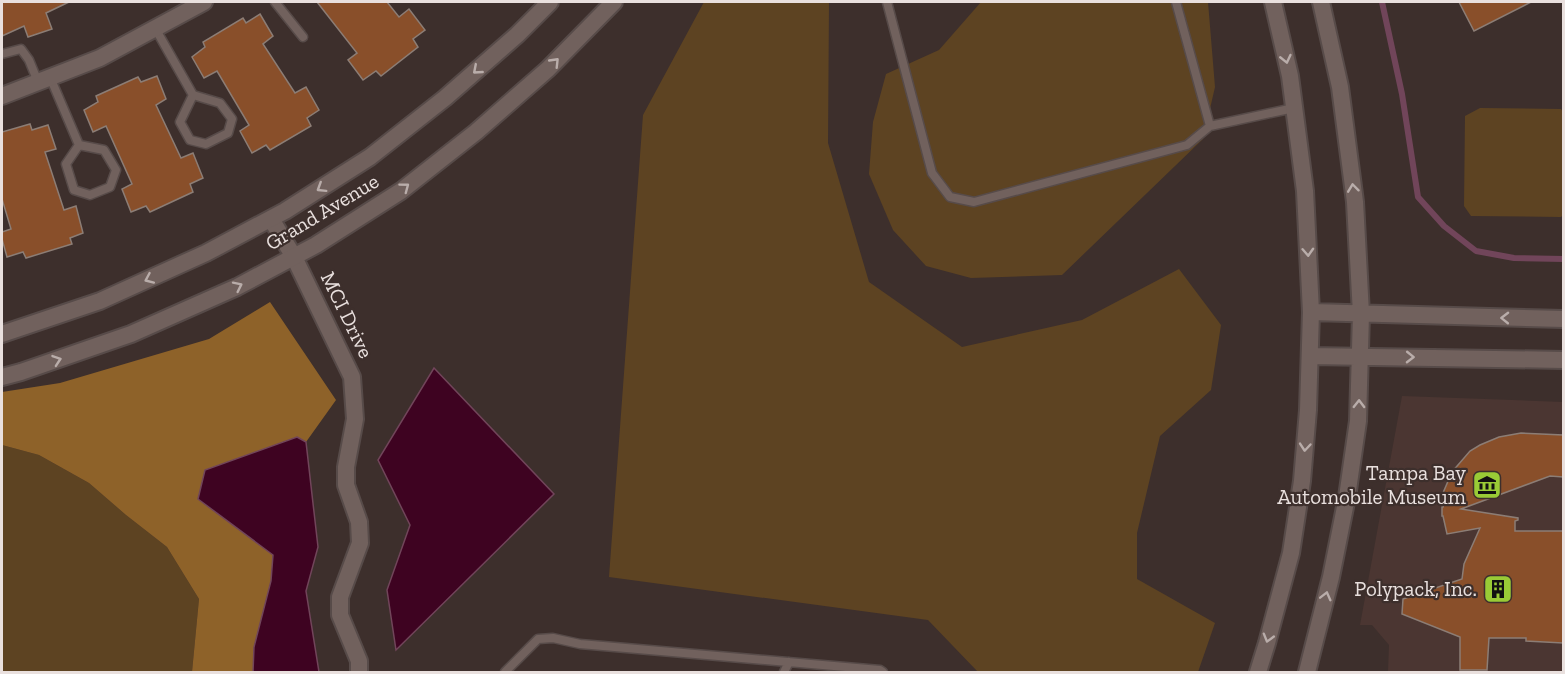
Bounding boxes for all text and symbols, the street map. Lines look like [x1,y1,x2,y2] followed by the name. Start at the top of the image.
[1278,53,1291,63] one-way arrow
[548,58,559,68] one-way arrow
[473,63,484,74] one-way arrow
[261,168,383,255] street label: Grand Avenue
[317,180,328,191] one-way arrow
[399,183,410,194] one-way arrow
[1347,183,1359,192] one-way arrow
[1301,248,1314,257] one-way arrow
[316,268,379,362] street label: MCI Drive
[145,271,156,283] one-way arrow
[232,282,243,294] one-way arrow
[1501,311,1510,324] one-way arrow
[1406,351,1415,363] one-way arrow
[52,354,62,367] one-way arrow
[1353,399,1365,408] one-way arrow
[1299,442,1312,451] one-way arrow
[1277,460,1466,509] place label: Tampa Bay Automobile Museum
[1471,469,1503,501] museum icon: Tampa Bay Automobile Museum
[1482,573,1514,605] building icon: Polypack, Inc.
[1354,576,1477,601] place label: Polypack, Inc.
[1319,591,1332,601] one-way arrow
[1263,633,1276,643] one-way arrow

